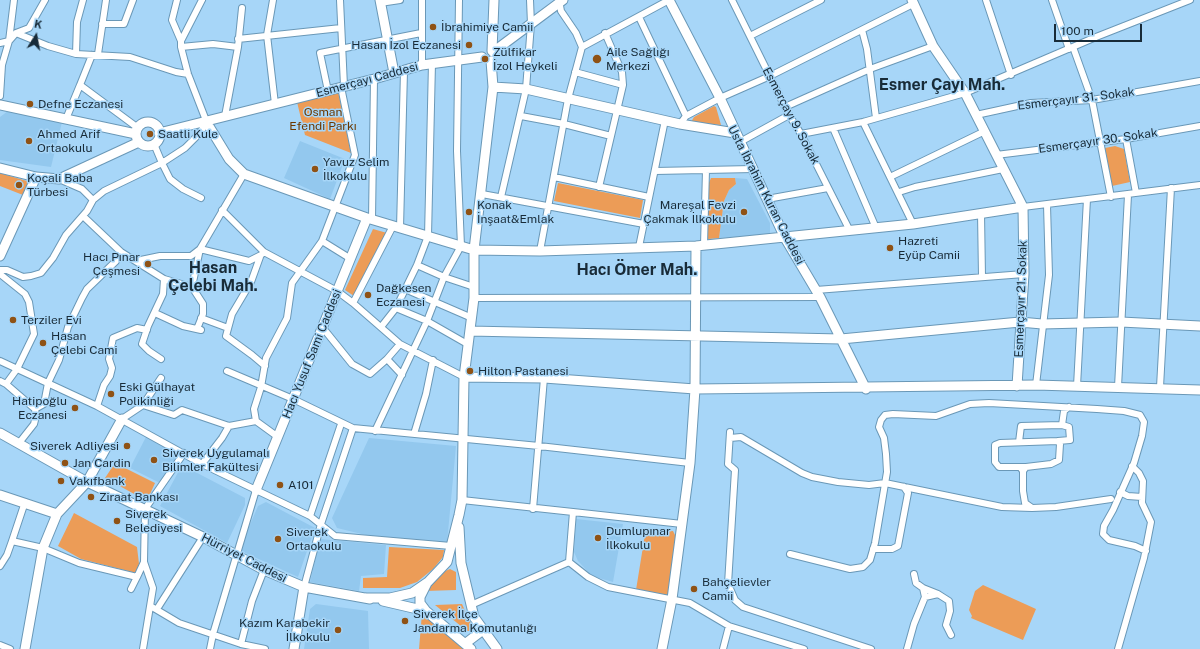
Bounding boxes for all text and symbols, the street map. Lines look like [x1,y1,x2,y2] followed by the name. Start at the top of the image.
[16,16,56,56] north arrow
[1056,16,1144,42] scale bar
[33,18,43,31] text: K
[441,20,533,34] place label: İbrahimiye Camii
[428,22,438,32] marker: İbrahimiye Camii
[1061,24,1094,38] text: 100 m
[351,38,461,52] place label: Hasan İzol Eczanesi
[464,40,474,50] marker: Hasan İzol Eczanesi
[493,45,558,73] place label: Zülfikar İzol Heykeli
[606,45,670,73] place label: Aile Sağlığı Merkezi
[591,53,603,65] marker: Aile Sağlığı Merkezi
[480,54,490,64] marker: Zülfikar İzol Heykeli
[314,59,420,101] street label: Esmerçayı Caddesi
[759,65,823,167] street label: Esmerçayı 9. Sokak
[879,75,1005,95] district label: Esmer Çayı Mah.
[1017,85,1135,113] street label: Esmerçayır 31. Sokak
[38,97,123,111] place label: Defne Eczanesi
[25,99,35,109] marker: Defne Eczanesi
[289,105,357,133] park label: Osman Efendi Parkı
[725,123,807,267] street label: Usta İbrahim Kuran Caddesi
[1037,126,1159,156] street label: Esmerçayır 30. Sokak
[37,127,101,155] place label: Ahmed Arif Ortaokulu
[158,127,218,141] place label: Saatli Kule
[145,129,155,139] marker: Saatli Kule
[24,136,34,146] marker: Ahmed Arif Ortaokulu
[323,155,389,183] place label: Yavuz Selim İlkokulu
[310,164,320,174] marker: Yavuz Selim İlkokulu
[27,171,93,199] place label: Koçali Baba Türbesi
[14,180,24,190] marker: Koçali Baba Türbesi
[477,198,554,226] place label: Konak İnşaat&Emlak
[644,198,736,226] place label: Mareşal Fevzi Çakmak İlkokulu
[464,207,474,217] marker: Konak İnşaat&Emlak
[739,207,749,217] marker: Mareşal Fevzi Çakmak İlkokulu
[898,234,960,262] place label: Hazreti Eyüp Camii
[1012,240,1030,358] street label: Esmerçayır 21. Sokak
[885,243,895,253] marker: Hazreti Eyüp Camii
[83,250,140,278] place label: Hacı Pınar Çeşmesi
[168,258,258,296] district label: Hasan Çelebi Mah.
[143,259,153,269] marker: Hacı Pınar Çeşmesi
[576,260,698,280] district label: Hacı Ömer Mah.
[376,281,431,309] place label: Dağkesen Eczanesi
[279,287,345,421] street label: Hacı Yusuf Sami Caddesi
[363,290,373,300] marker: Dağkesen Eczanesi
[21,313,82,327] place label: Terziler Evi
[8,315,18,325] marker: Terziler Evi
[51,329,117,357] place label: Hasan Çelebi Cami
[38,338,48,348] marker: Hasan Çelebi Cami
[478,364,569,378] place label: Hilton Pastanesi
[465,366,475,376] marker: Hilton Pastanesi
[119,380,195,408] place label: Eski Gülhayat Polikinliği
[106,389,116,399] marker: Eski Gülhayat Polikinliği
[12,394,67,422] place label: Hatipoğlu Eczanesi
[70,403,80,413] marker: Hatipoğlu Eczanesi
[30,439,119,453] place label: Siverek Adliyesi
[122,441,132,451] marker: Siverek Adliyesi
[162,446,269,474] place label: Siverek Uygulamalı Bilimler Fakültesi
[149,455,159,465] marker: Siverek Uygulamalı Bilimler Fakültesi
[73,456,131,470] place label: Jan Cardin
[60,458,70,468] marker: Jan Cardin
[69,474,125,488] place label: Vakıfbank
[56,476,66,486] marker: Vakıfbank
[288,478,314,492] place label: A101
[275,480,285,490] marker: A101
[99,490,178,504] place label: Ziraat Bankası
[86,492,96,502] marker: Ziraat Bankası
[125,507,182,535] place label: Siverek Belediyesi
[112,516,122,526] marker: Siverek Belediyesi
[606,524,671,552] place label: Dumlupınar İlkokulu
[286,525,341,553] place label: Siverek Ortaokulu
[199,530,289,586] street label: Hürriyet Caddesi
[593,533,603,543] marker: Dumlupınar İlkokulu
[273,534,283,544] marker: Siverek Ortaokulu
[702,575,771,603] place label: Bahçelievler Camii
[689,584,699,594] marker: Bahçelievler Camii
[413,607,537,635] place label: Siverek İlçe Jandarma Komutanlığı
[239,616,330,644] place label: Kazım Karabekir İlkokulu
[400,616,410,626] marker: Siverek İlçe Jandarma Komutanlığı
[333,625,343,635] marker: Kazım Karabekir İlkokulu

